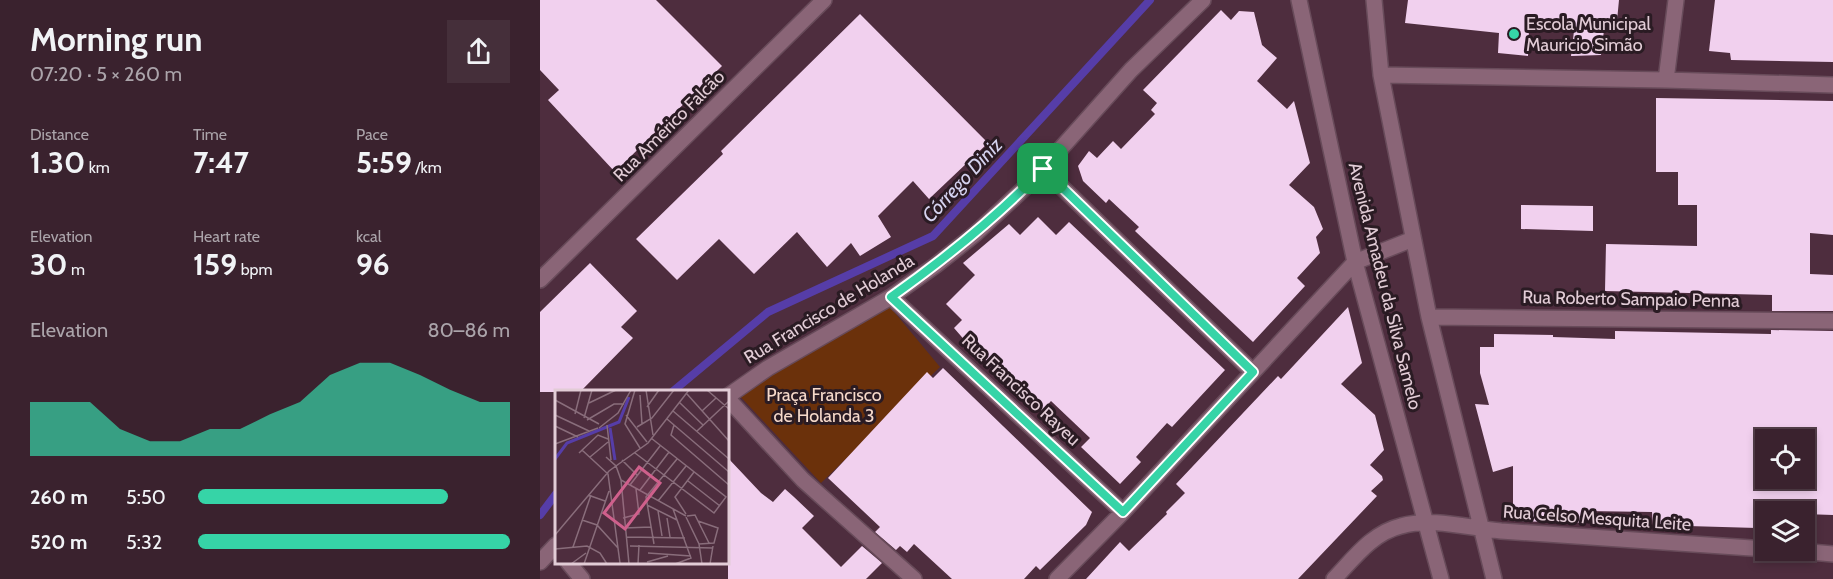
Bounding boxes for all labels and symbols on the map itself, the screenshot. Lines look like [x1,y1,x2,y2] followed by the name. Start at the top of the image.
[1526,13,1652,56] place label: Escola Municipal Mauricio Simão
[1507,27,1521,41] marker: Escola Municipal Mauricio Simão
[609,66,729,186] street label: Rua Américo Falcão
[917,132,1007,227] water label: Córrego Diniz
[1017,143,1068,194] pin
[1344,160,1426,412] street label: Avenida Amadeu da Silva Samelo
[740,249,918,368] street label: Rua Francisco de Holanda
[1522,286,1740,312] street label: Rua Roberto Sampaio Penna
[957,330,1085,450] street label: Rua Francisco Rayeu
[766,384,882,427] park label: Praça Francisco de Holanda 3
[555,390,729,564] inset map
[1502,500,1692,536] street label: Rua Celso Mesquita Leite

